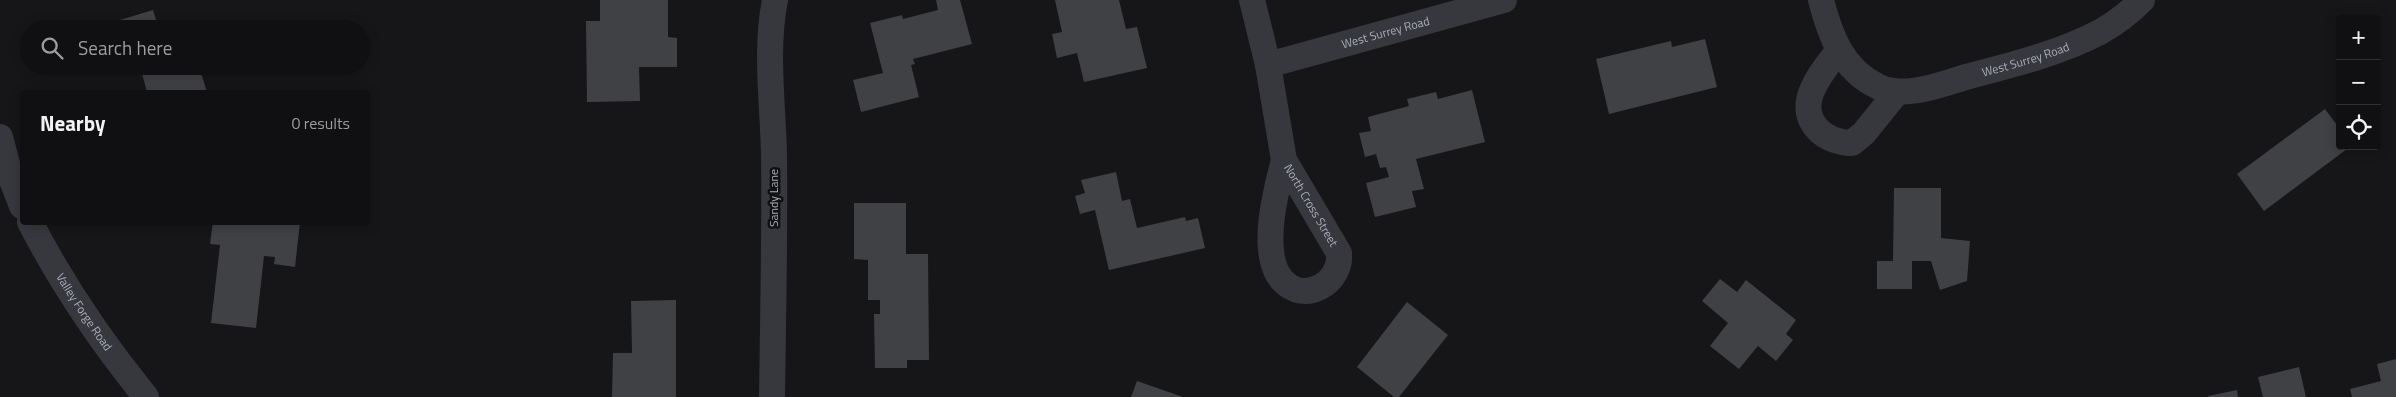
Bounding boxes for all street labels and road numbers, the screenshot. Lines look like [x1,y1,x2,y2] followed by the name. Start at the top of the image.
[1339,11,1432,53] street label: West Surrey Road
[1980,37,2072,81] street label: West Surrey Road
[1279,160,1344,251] street label: North Cross Street
[764,169,783,227] street label: Sandy Lane
[52,269,117,355] street label: Valley Forge Road

